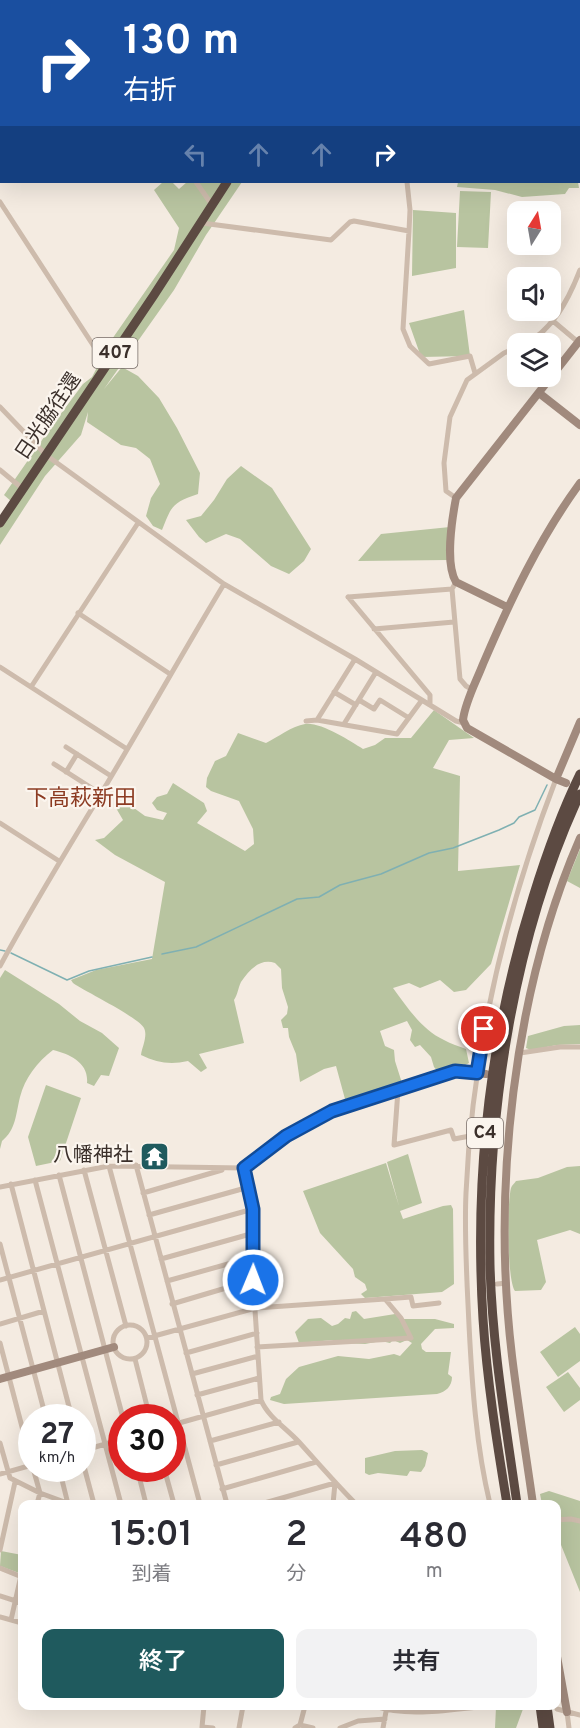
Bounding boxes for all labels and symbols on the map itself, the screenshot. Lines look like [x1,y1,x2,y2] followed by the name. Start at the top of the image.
[507,201,561,255] north arrow
[92,338,138,368] road number: 407
[10,368,88,466] street label: 日光脇往還
[26,786,136,813] district label: 下高萩新田
[458,1003,509,1054] pin
[467,1118,503,1148] road number: C4
[138,1140,170,1172] temple icon: 八幡神社
[53,1143,133,1169] place label: 八幡神社
[221,1248,285,1312] position arrow
[108,1404,186,1482] speed limit sign: 30

